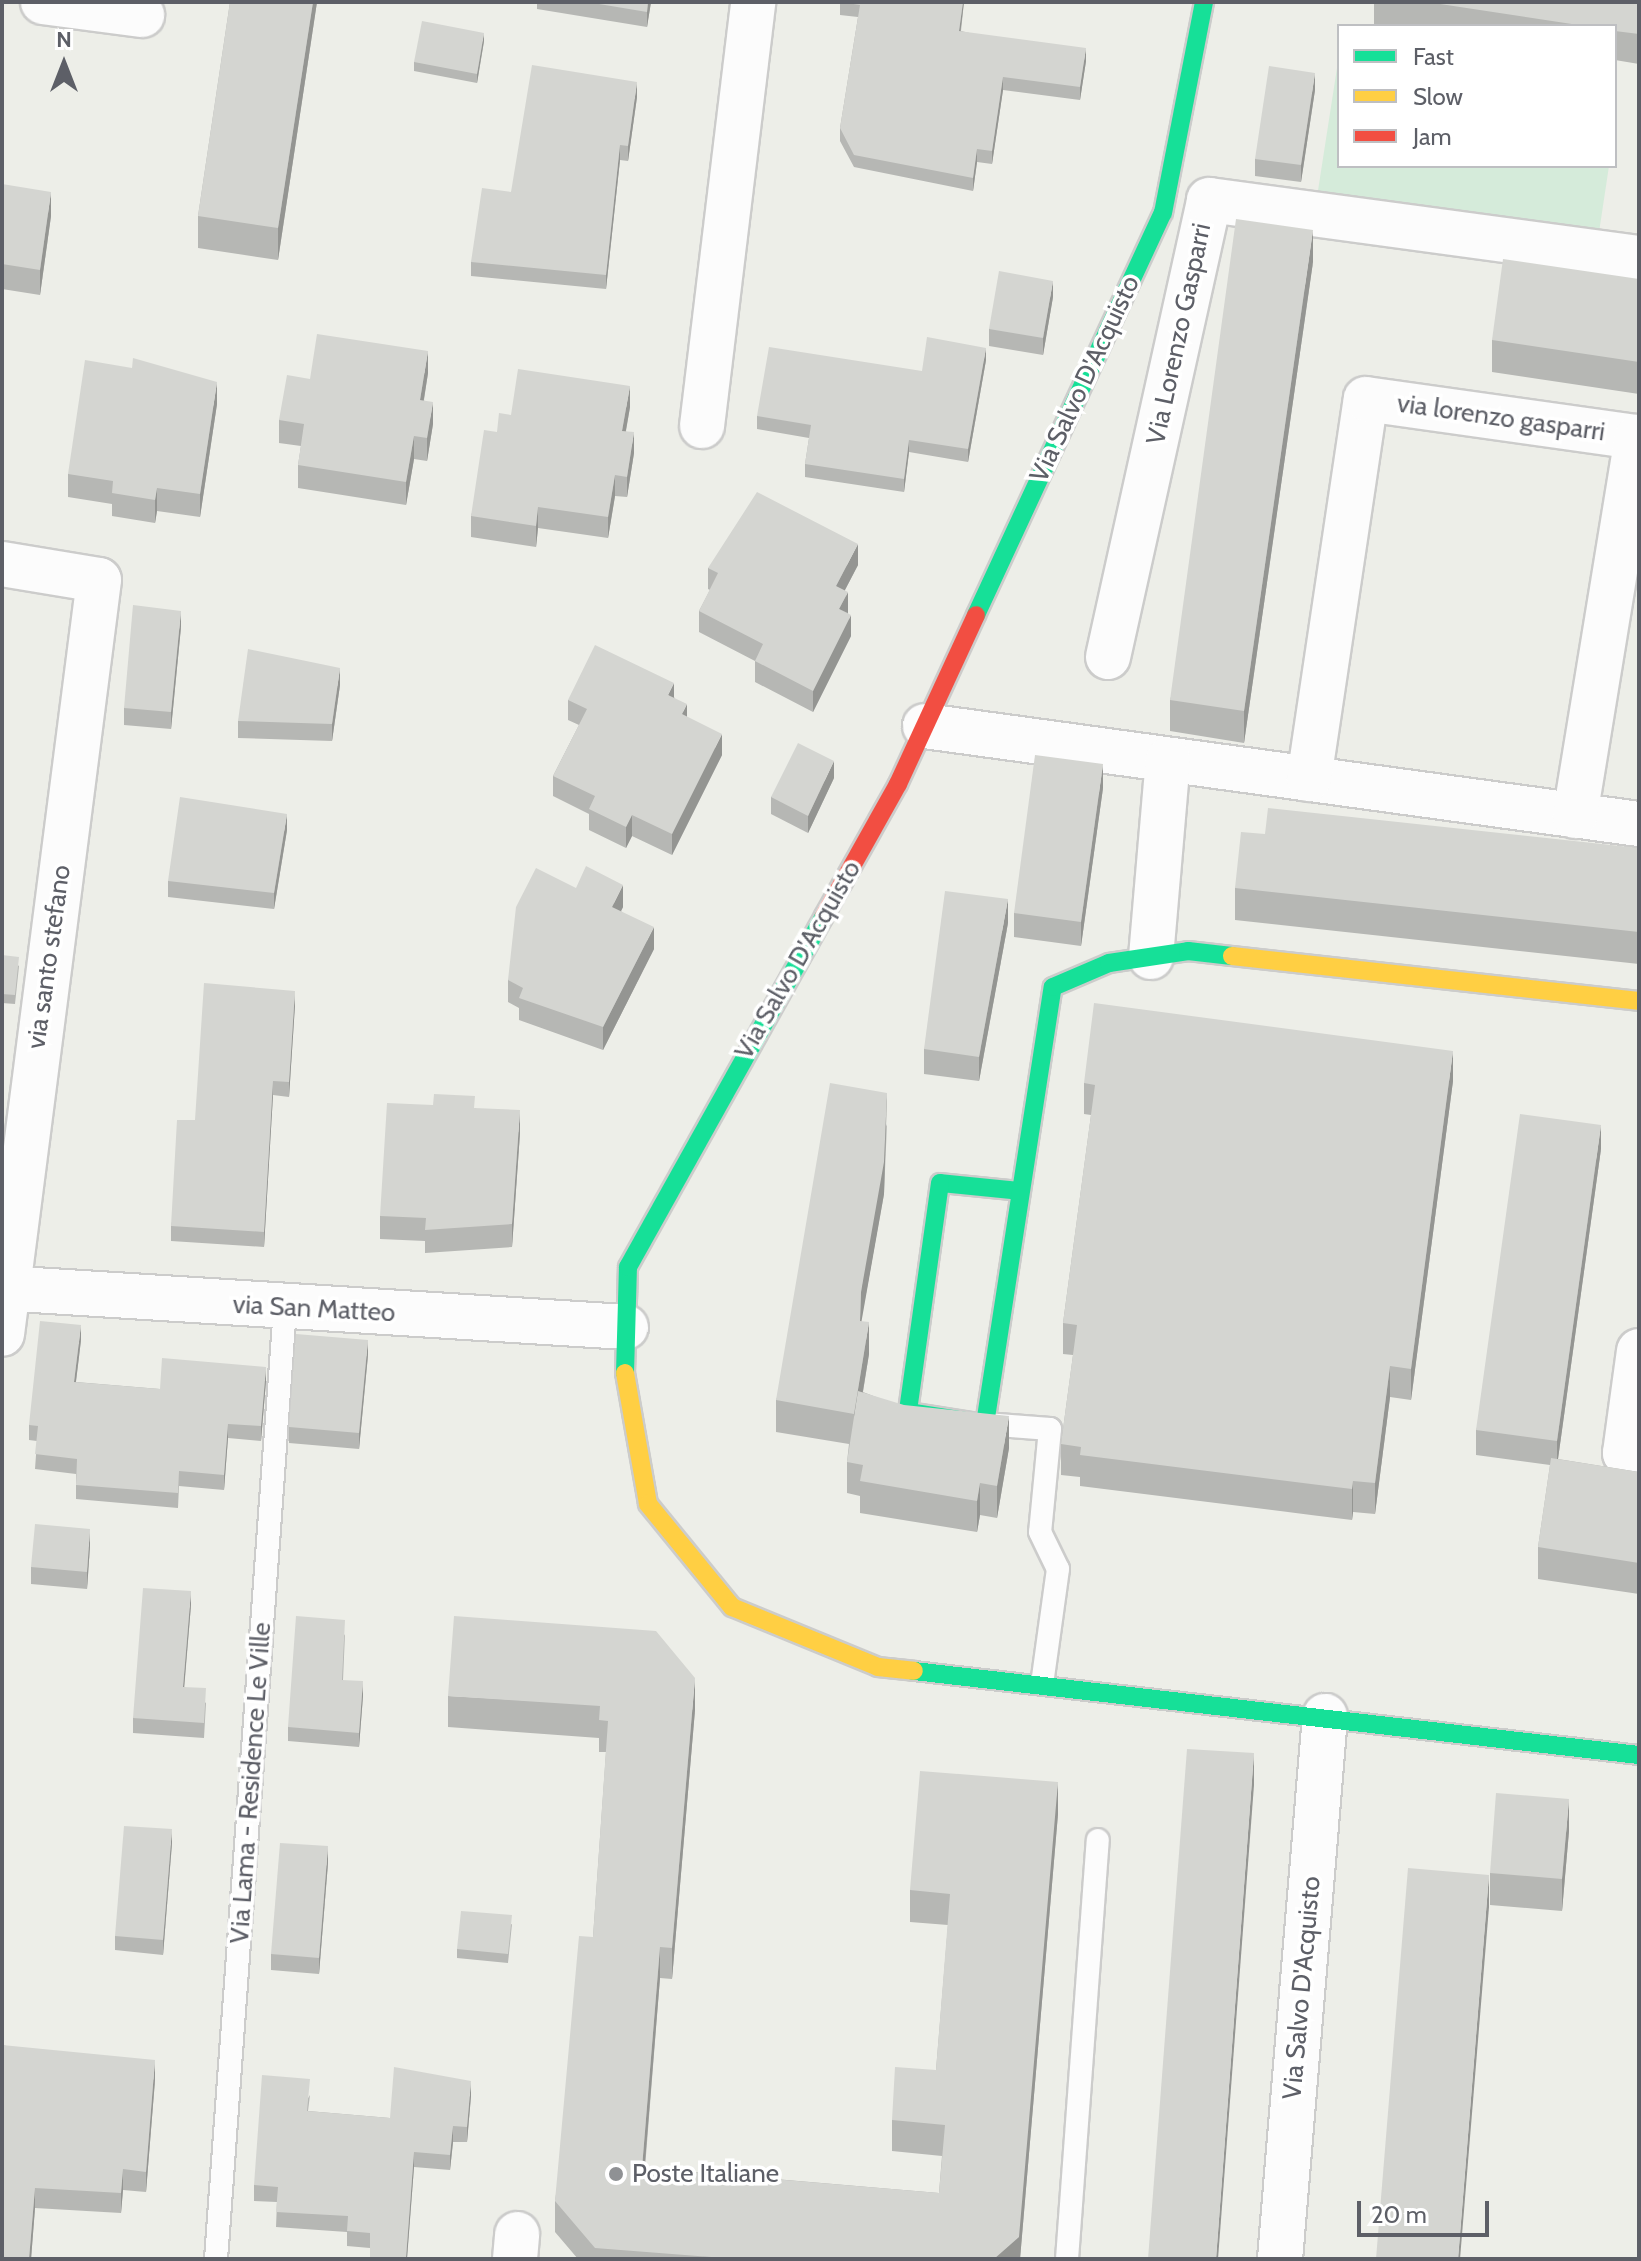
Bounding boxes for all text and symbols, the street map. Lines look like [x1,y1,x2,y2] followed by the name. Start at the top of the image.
[24,24,104,104] north arrow
[1337,24,1617,168] legend
[56,26,72,53] text: N
[1413,42,1454,71] text: Fast
[1413,82,1463,111] text: Slow
[1413,122,1451,151] text: Jam
[1140,221,1218,447] street label: Via Lorenzo Gasparri
[1024,271,1146,487] street label: Via Salvo D'Acquisto
[1395,388,1607,448] street label: via lorenzo gasparri
[728,855,868,1065] street label: Via Salvo D'Acquisto
[21,863,77,1051] street label: via santo stefano
[232,1289,396,1329] street label: via San Matteo
[224,1621,278,1945] street label: Via Lama - Residence Le Ville
[1277,1875,1327,2101] street label: Via Salvo D'Acquisto
[632,2158,779,2190] place label: Poste Italiane
[607,2165,625,2183] marker: Poste Italiane
[1361,2185,1493,2235] scale bar
[1371,2200,1427,2229] text: 20 m

